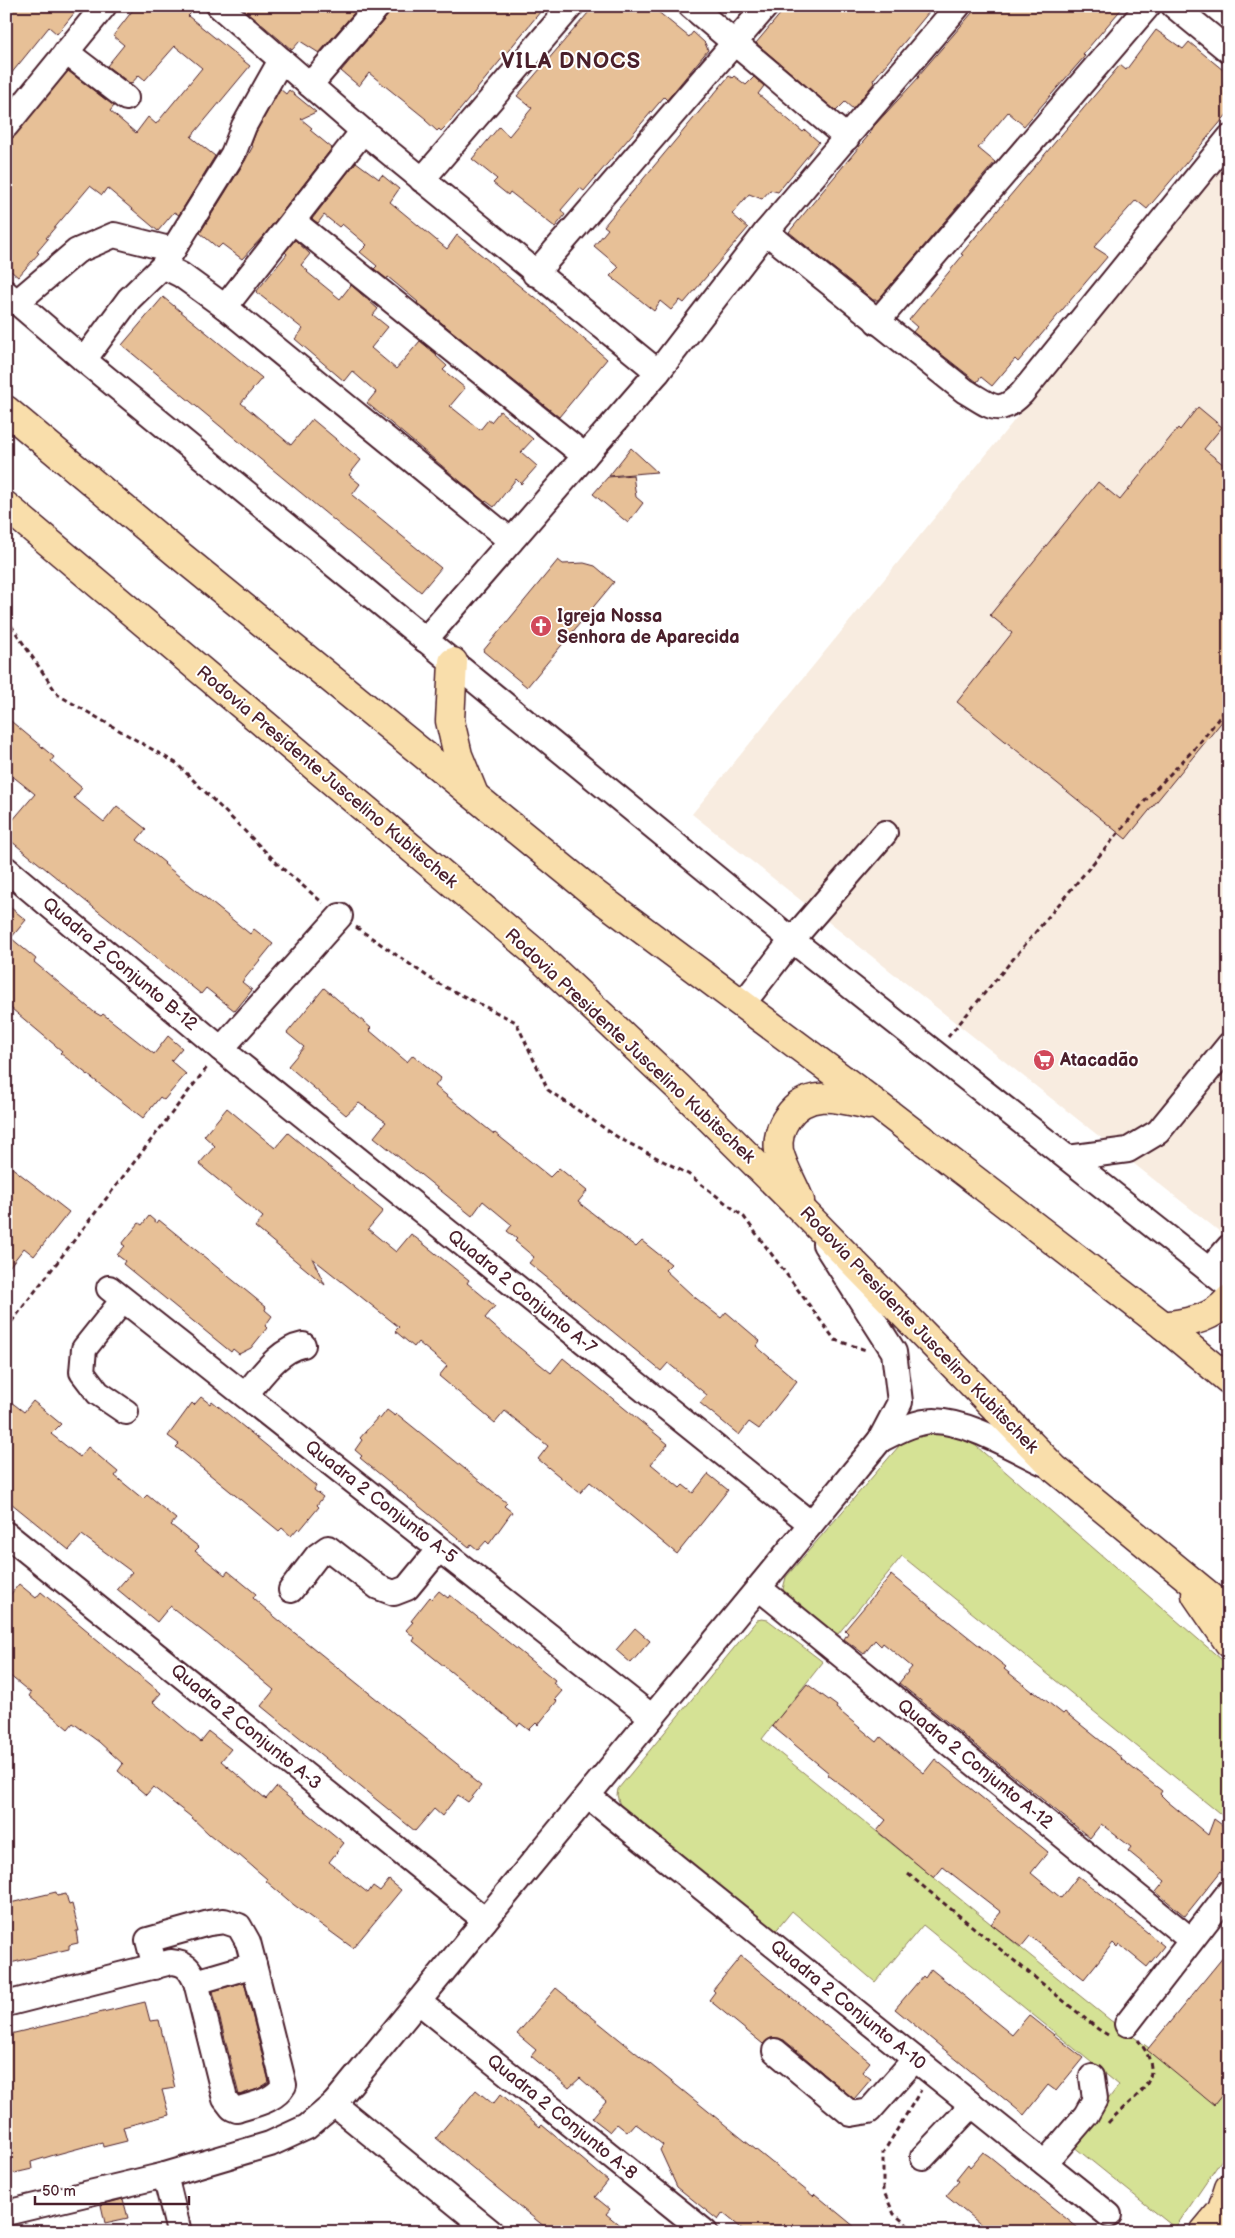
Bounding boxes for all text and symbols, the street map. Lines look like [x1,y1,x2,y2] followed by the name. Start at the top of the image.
[501,48,641,75] district label: VILA DNOCS
[557,606,740,648] place label: Igreja Nossa Senhora de Aparecida
[529,614,553,638] church icon: Igreja Nossa Senhora de Aparecida
[192,662,462,893] street label: Rodovia Presidente Juscelino Kubitschek
[38,893,202,1035] street label: Quadra 2 Conjunto B-12
[501,924,760,1168] street label: Rodovia Presidente Juscelino Kubitschek
[1032,1048,1056,1072] supermarket icon: Atacadão
[1059,1050,1138,1071] place label: Atacadão
[795,1202,1043,1458] street label: Rodovia Presidente Juscelino Kubitschek
[443,1226,601,1359] street label: Quadra 2 Conjunto A-7
[301,1436,461,1568] street label: Quadra 2 Conjunto A-5
[167,1660,325,1794] street label: Quadra 2 Conjunto A-3
[893,1695,1057,1833] street label: Quadra 2 Conjunto A-12
[766,1936,930,2074] street label: Quadra 2 Conjunto A-10
[483,2050,641,2184] street label: Quadra 2 Conjunto A-8
[35,2173,189,2205] scale bar
[42,2182,76,2201] text: 50 m

